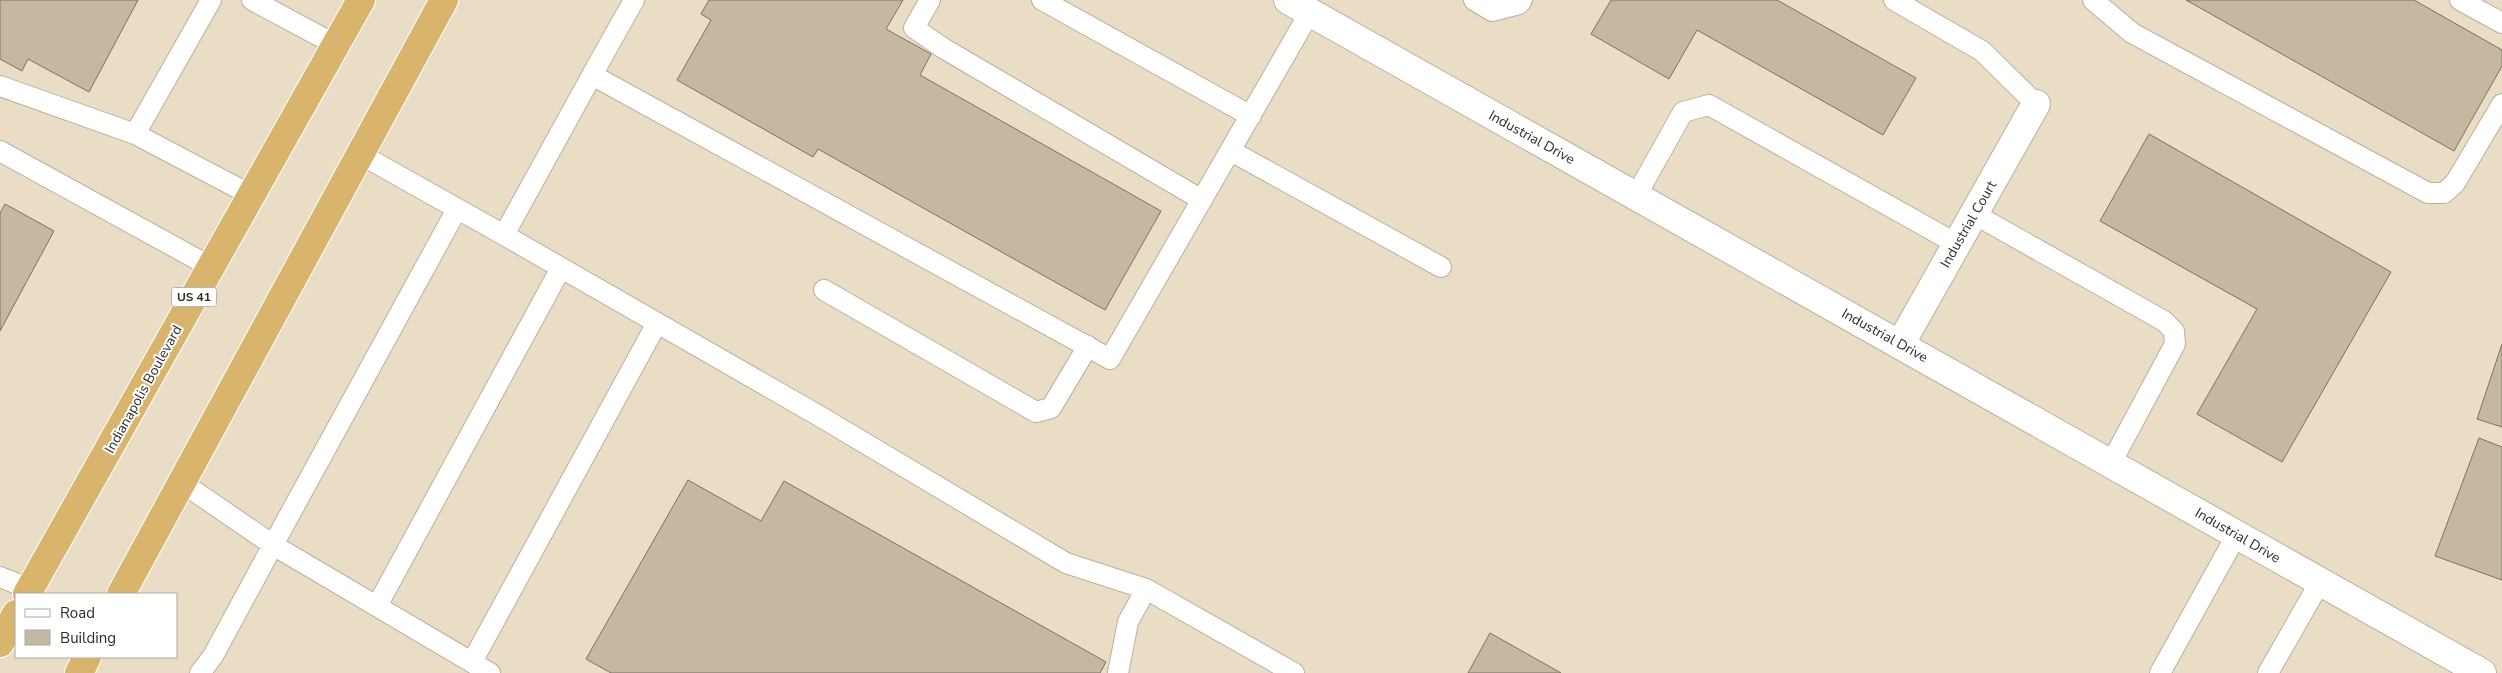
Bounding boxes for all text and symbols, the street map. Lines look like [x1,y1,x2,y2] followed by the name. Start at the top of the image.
[1485,106,1578,169] street label: Industrial Drive
[1936,177,2001,271] street label: Industrial Court
[172,288,216,306] road number: US 41
[1838,304,1931,367] street label: Industrial Drive
[100,322,187,457] street label: Indianapolis Boulevard
[2192,503,2284,568] street label: Industrial Drive
[15,593,178,658] legend
[60,603,95,623] text: Road
[60,628,116,648] text: Building

